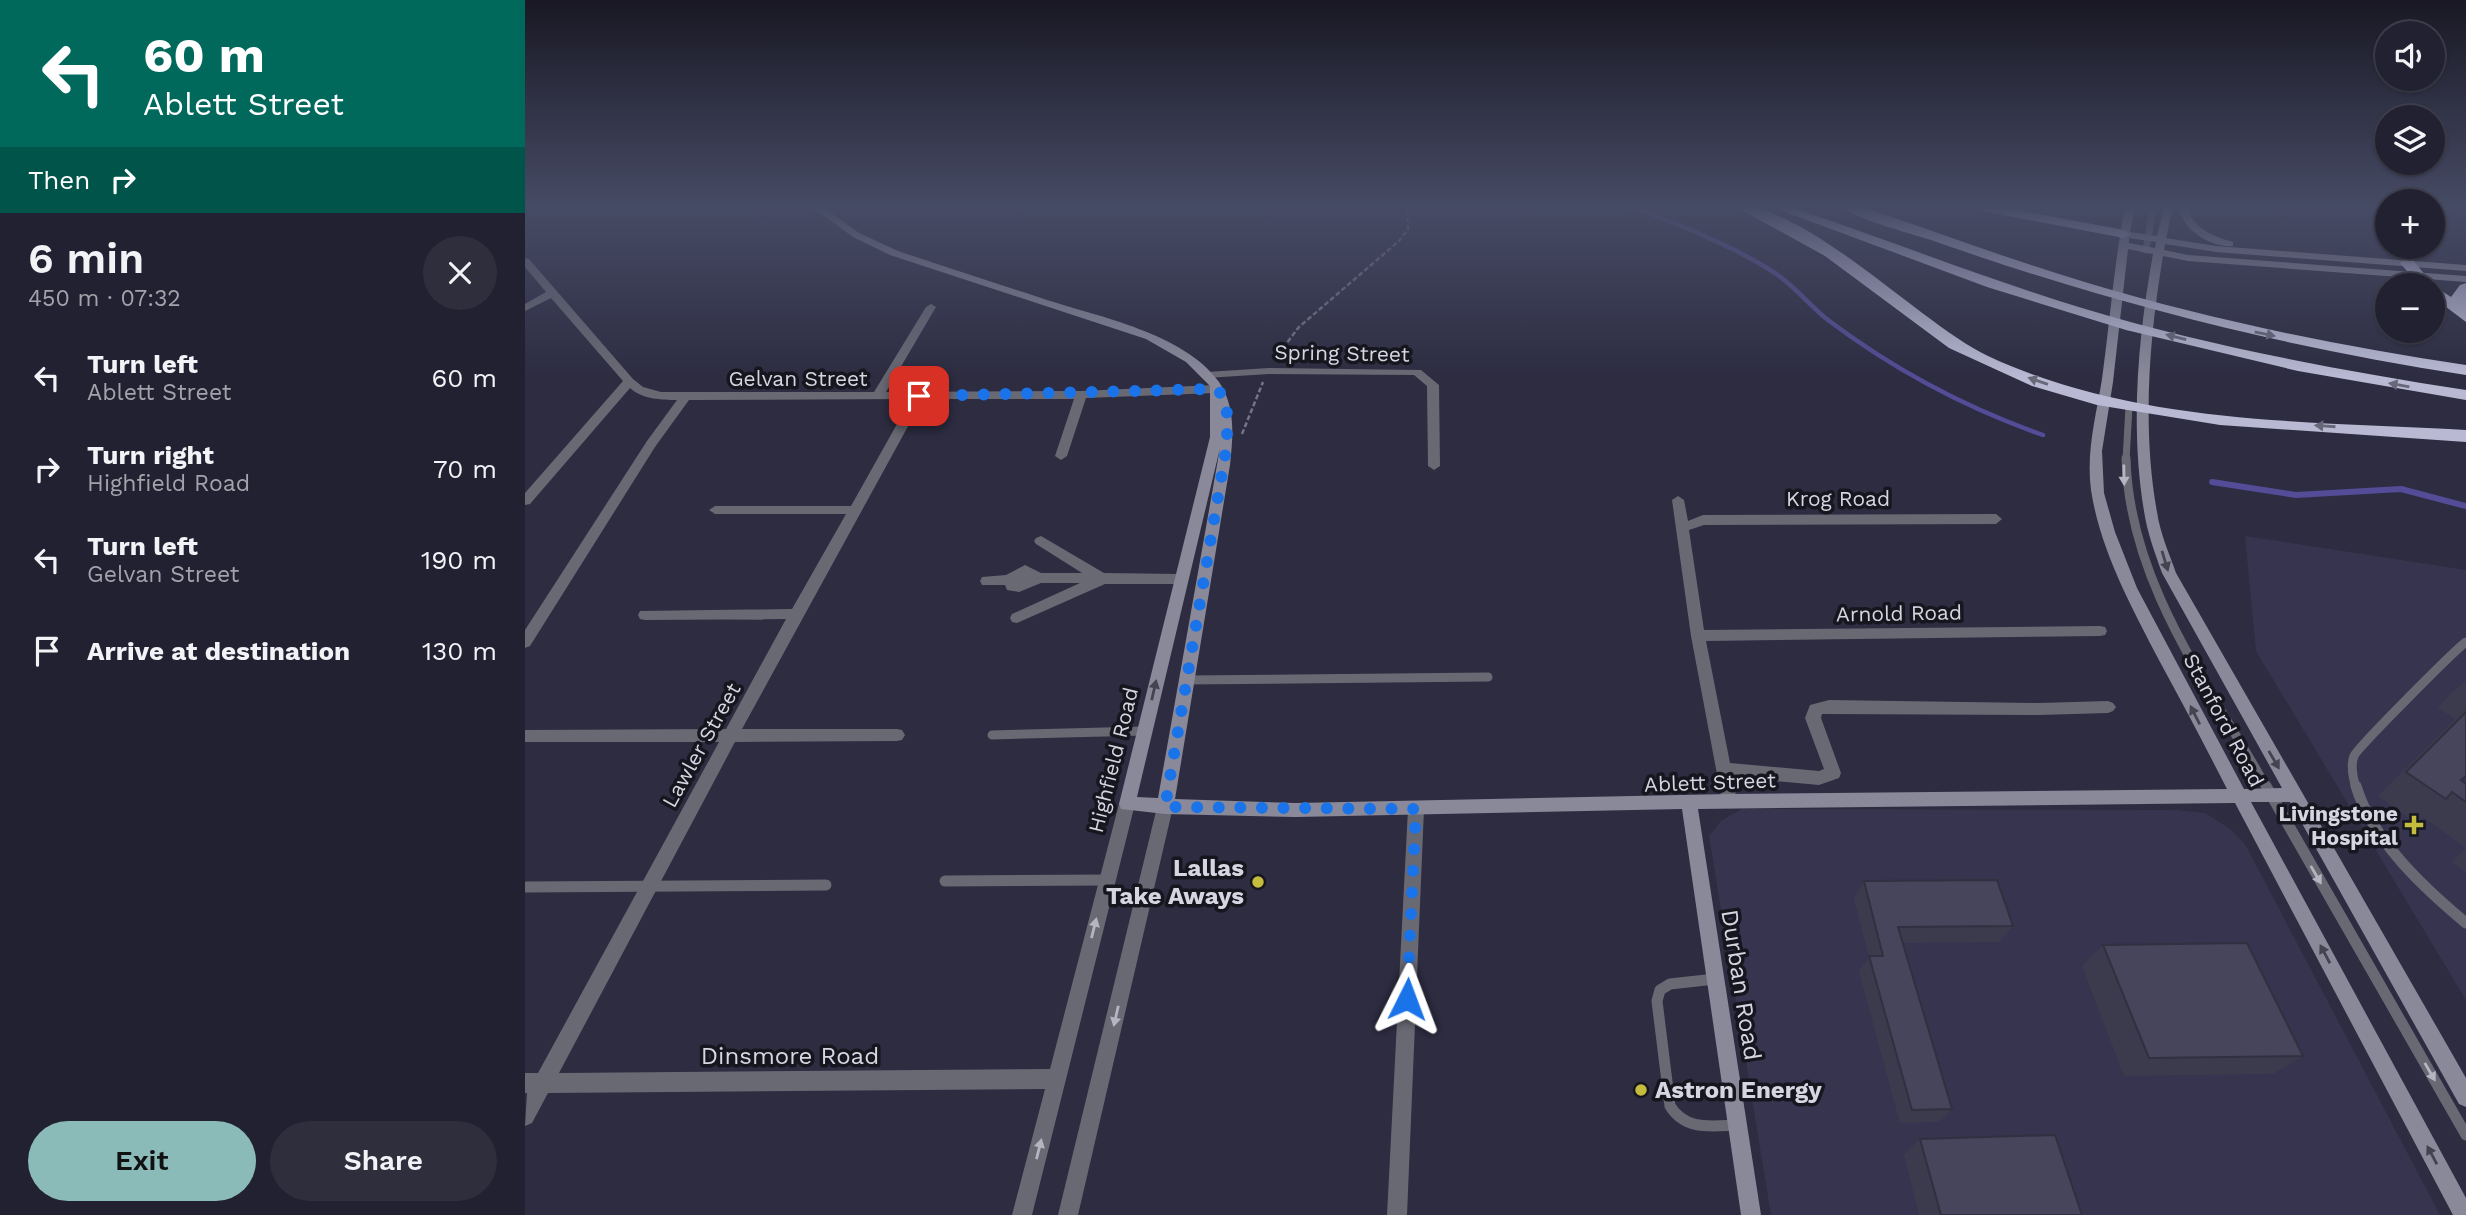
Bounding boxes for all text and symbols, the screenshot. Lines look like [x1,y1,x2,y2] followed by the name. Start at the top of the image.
[2375,21,2445,343] map controls
[2375,21,2445,91] button: sound
[143,26,265,84] text: 60 m
[28,28,119,119] icon: left
[143,85,344,123] text: Ablett Street
[2375,105,2445,175] button: layers
[104,161,142,199] icon: right
[28,165,90,195] text: Then
[2375,189,2445,259] button: +
[28,234,144,283] text: 6 min
[423,236,497,310] button: close
[2375,273,2445,343] button: −
[28,285,181,312] text: 450 m · 07:32
[2254,329,2276,340] one-way arrow
[2165,331,2187,342] one-way arrow
[1274,339,1410,367] street label: Spring Street
[87,349,198,379] text: Turn left
[28,359,66,397] icon: left
[431,363,497,393] text: 60 m
[728,366,868,391] street label: Gelvan Street
[889,366,949,426] pin
[2027,375,2048,386] one-way arrow
[900,377,938,415] icon: arrive
[87,379,231,406] text: Ablett Street
[2387,379,2409,390] one-way arrow
[2313,420,2335,431] one-way arrow
[87,440,214,470] text: Turn right
[28,450,66,488] icon: right
[433,454,497,484] text: 70 m
[2119,464,2130,486] one-way arrow
[87,470,250,497] text: Highfield Road
[1786,486,1890,511] street label: Krog Road
[87,531,198,561] text: Turn left
[28,541,66,579] icon: left
[421,545,497,575] text: 190 m
[2160,550,2170,571] one-way arrow
[87,561,240,588] text: Gelvan Street
[1836,599,1962,627] street label: Arnold Road
[28,632,66,670] icon: arrive
[87,636,350,666] text: Arrive at destination
[422,636,497,666] text: 130 m
[2178,649,2270,791] street label: Stanford Road
[656,678,746,812] street label: Lawler Street
[1149,679,1160,701] one-way arrow
[1083,685,1143,835] street label: Highfield Road
[2190,705,2201,725] one-way arrow
[2268,750,2280,769] one-way arrow
[1644,767,1777,797] street label: Ablett Street
[2278,801,2398,850] place label: Livingstone Hospital
[2404,815,2424,835] marker: Livingstone Hospital
[1106,854,1244,910] place label: Lallas Take Aways
[2310,865,2322,884] one-way arrow
[1250,874,1266,890] marker: Lallas Take Aways
[1715,908,1767,1062] street label: Durban Road
[1089,917,1100,939] one-way arrow
[2319,944,2330,964] one-way arrow
[1370,962,1444,1036] position arrow
[1110,1006,1121,1028] one-way arrow
[701,1042,879,1070] street label: Dinsmore Road
[2424,1062,2436,1082] one-way arrow
[1655,1076,1822,1104] place label: Astron Energy
[1633,1082,1649,1098] marker: Astron Energy
[28,1121,256,1201] button: Exit
[270,1121,497,1201] button: Share
[1034,1138,1045,1160] one-way arrow
[2426,1145,2438,1165] one-way arrow

